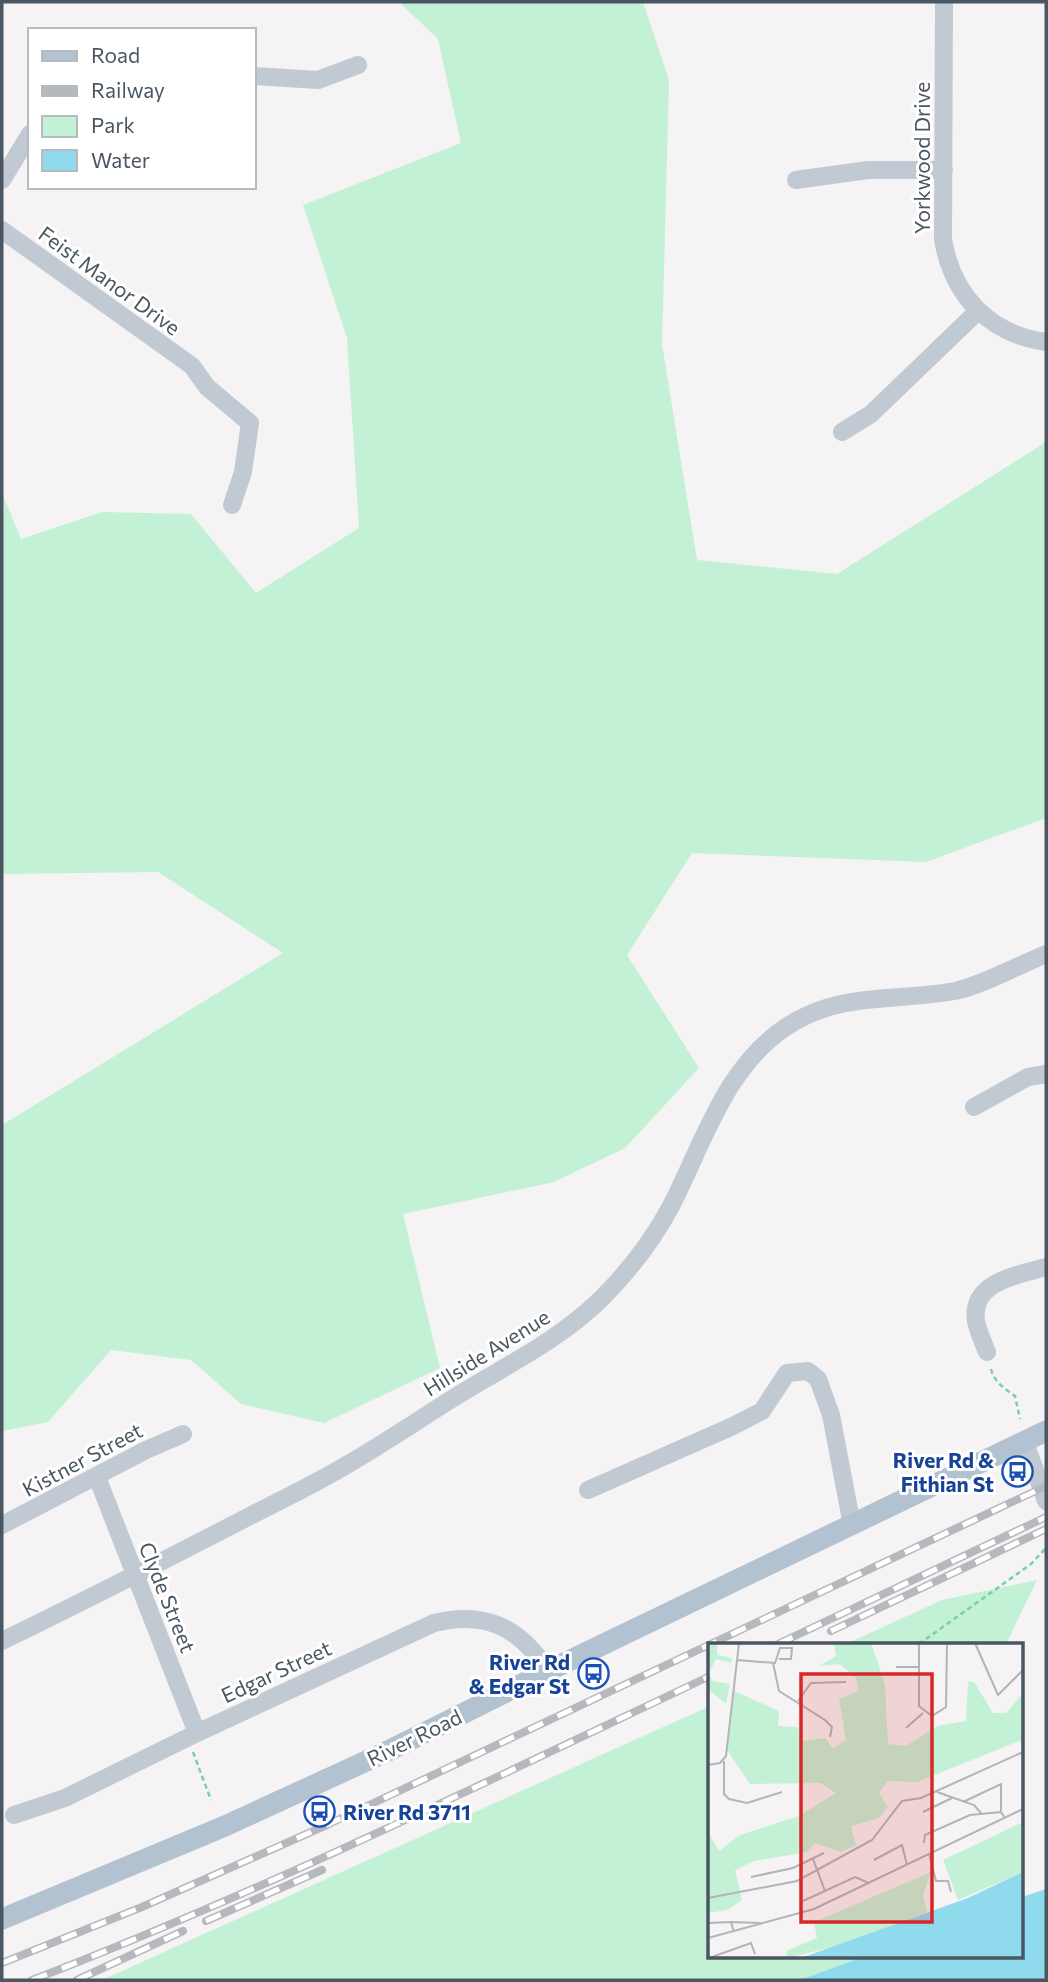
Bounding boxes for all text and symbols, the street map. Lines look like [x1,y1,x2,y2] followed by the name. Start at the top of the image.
[28,28,256,189] legend
[91,42,140,67] text: Road
[91,77,165,102] text: Railway
[909,82,934,234] street label: Yorkwood Drive
[91,112,135,137] text: Park
[91,147,150,172] text: Water
[34,220,186,340] street label: Feist Manor Drive
[418,1303,554,1401] street label: Hillside Avenue
[18,1417,146,1501] street label: Kistner Street
[893,1447,994,1496] place label: River Rd & Fithian St
[1000,1454,1034,1488] bus stop icon: River Rd & Fithian St
[135,1538,201,1656] street label: Clyde Street
[217,1635,335,1707] street label: Edgar Street
[708,1643,1024,1958] inset map
[469,1649,570,1698] place label: River Rd & Edgar St
[576,1656,610,1690] bus stop icon: River Rd & Edgar St
[362,1703,466,1771] street label: River Road
[303,1794,337,1828] bus stop icon: River Rd 3711
[343,1799,471,1824] place label: River Rd 3711

